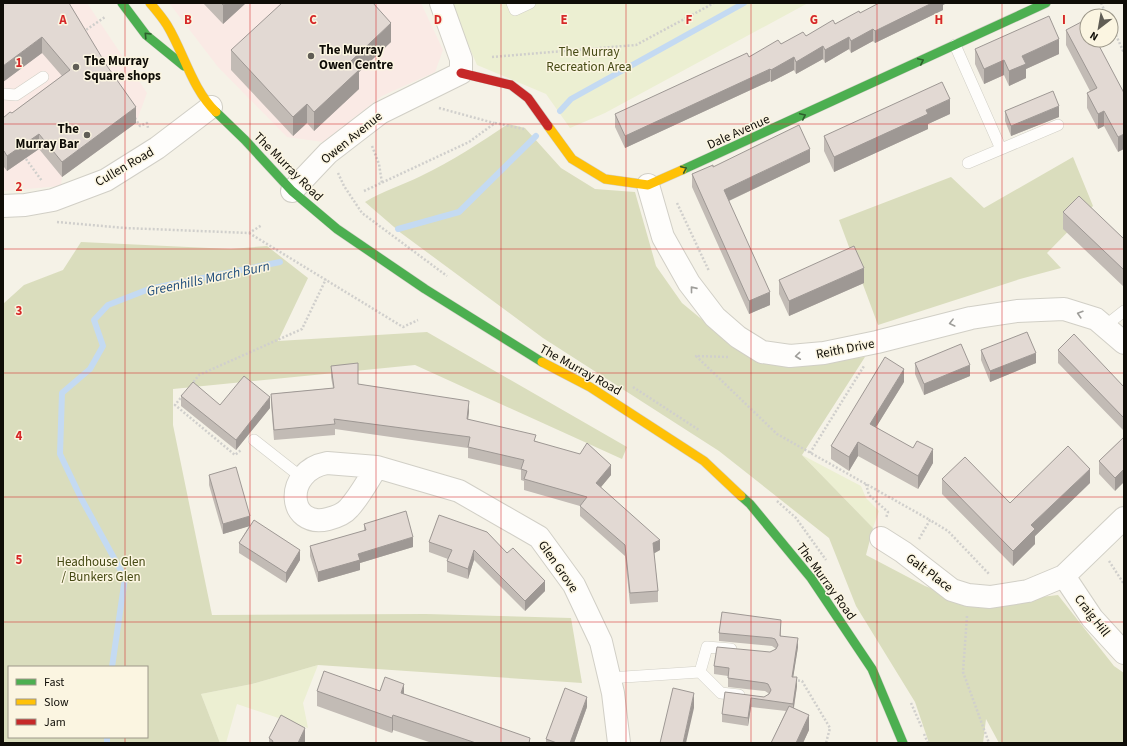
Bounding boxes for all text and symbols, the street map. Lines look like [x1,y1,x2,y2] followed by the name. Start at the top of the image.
[1079,8,1119,48] north arrow
[58,11,67,29] text: A
[184,11,192,29] text: B
[309,11,317,29] text: C
[434,11,442,29] text: D
[560,11,568,29] text: E
[686,11,693,29] text: F
[810,11,818,29] text: G
[935,11,943,29] text: H
[1062,11,1066,29] text: I
[1087,28,1101,44] text: N
[144,32,152,40] one-way arrow
[319,41,393,74] place label: The Murray Owen Centre
[546,43,632,76] park label: The Murray Recreation Area
[306,51,316,61] marker: The Murray Owen Centre
[84,52,161,85] place label: The Murray Square shops
[16,54,23,72] text: 1
[916,58,924,66] one-way arrow
[71,62,81,72] marker: The Murray Square shops
[317,107,386,168] street label: Owen Avenue
[704,110,773,154] street label: Dale Avenue
[798,113,806,121] one-way arrow
[16,120,80,153] place label: The Murray Bar
[250,128,327,205] street label: The Murray Road
[82,130,92,140] marker: The Murray Bar
[92,143,157,191] street label: Cullen Road
[680,166,688,174] one-way arrow
[16,178,23,196] text: 2
[145,256,272,302] water label: Greenhills March Burn
[691,287,698,294] one-way arrow
[16,302,23,320] text: 3
[1077,311,1084,319] one-way arrow
[949,318,955,326] one-way arrow
[814,335,876,363] street label: Reith Drive
[536,340,625,400] street label: The Murray Road
[795,351,801,360] one-way arrow
[16,427,23,445] text: 4
[534,537,583,596] street label: Glen Grove
[792,539,860,624] street label: The Murray Road
[902,549,956,596] street label: Galt Place
[16,551,23,569] text: 5
[56,553,146,586] park label: Headhouse Glen / Bunkers Glen
[1070,591,1114,640] street label: Craig Hill
[8,666,148,738] legend
[44,674,64,691] text: Fast
[44,694,69,711] text: Slow
[44,714,66,731] text: Jam

